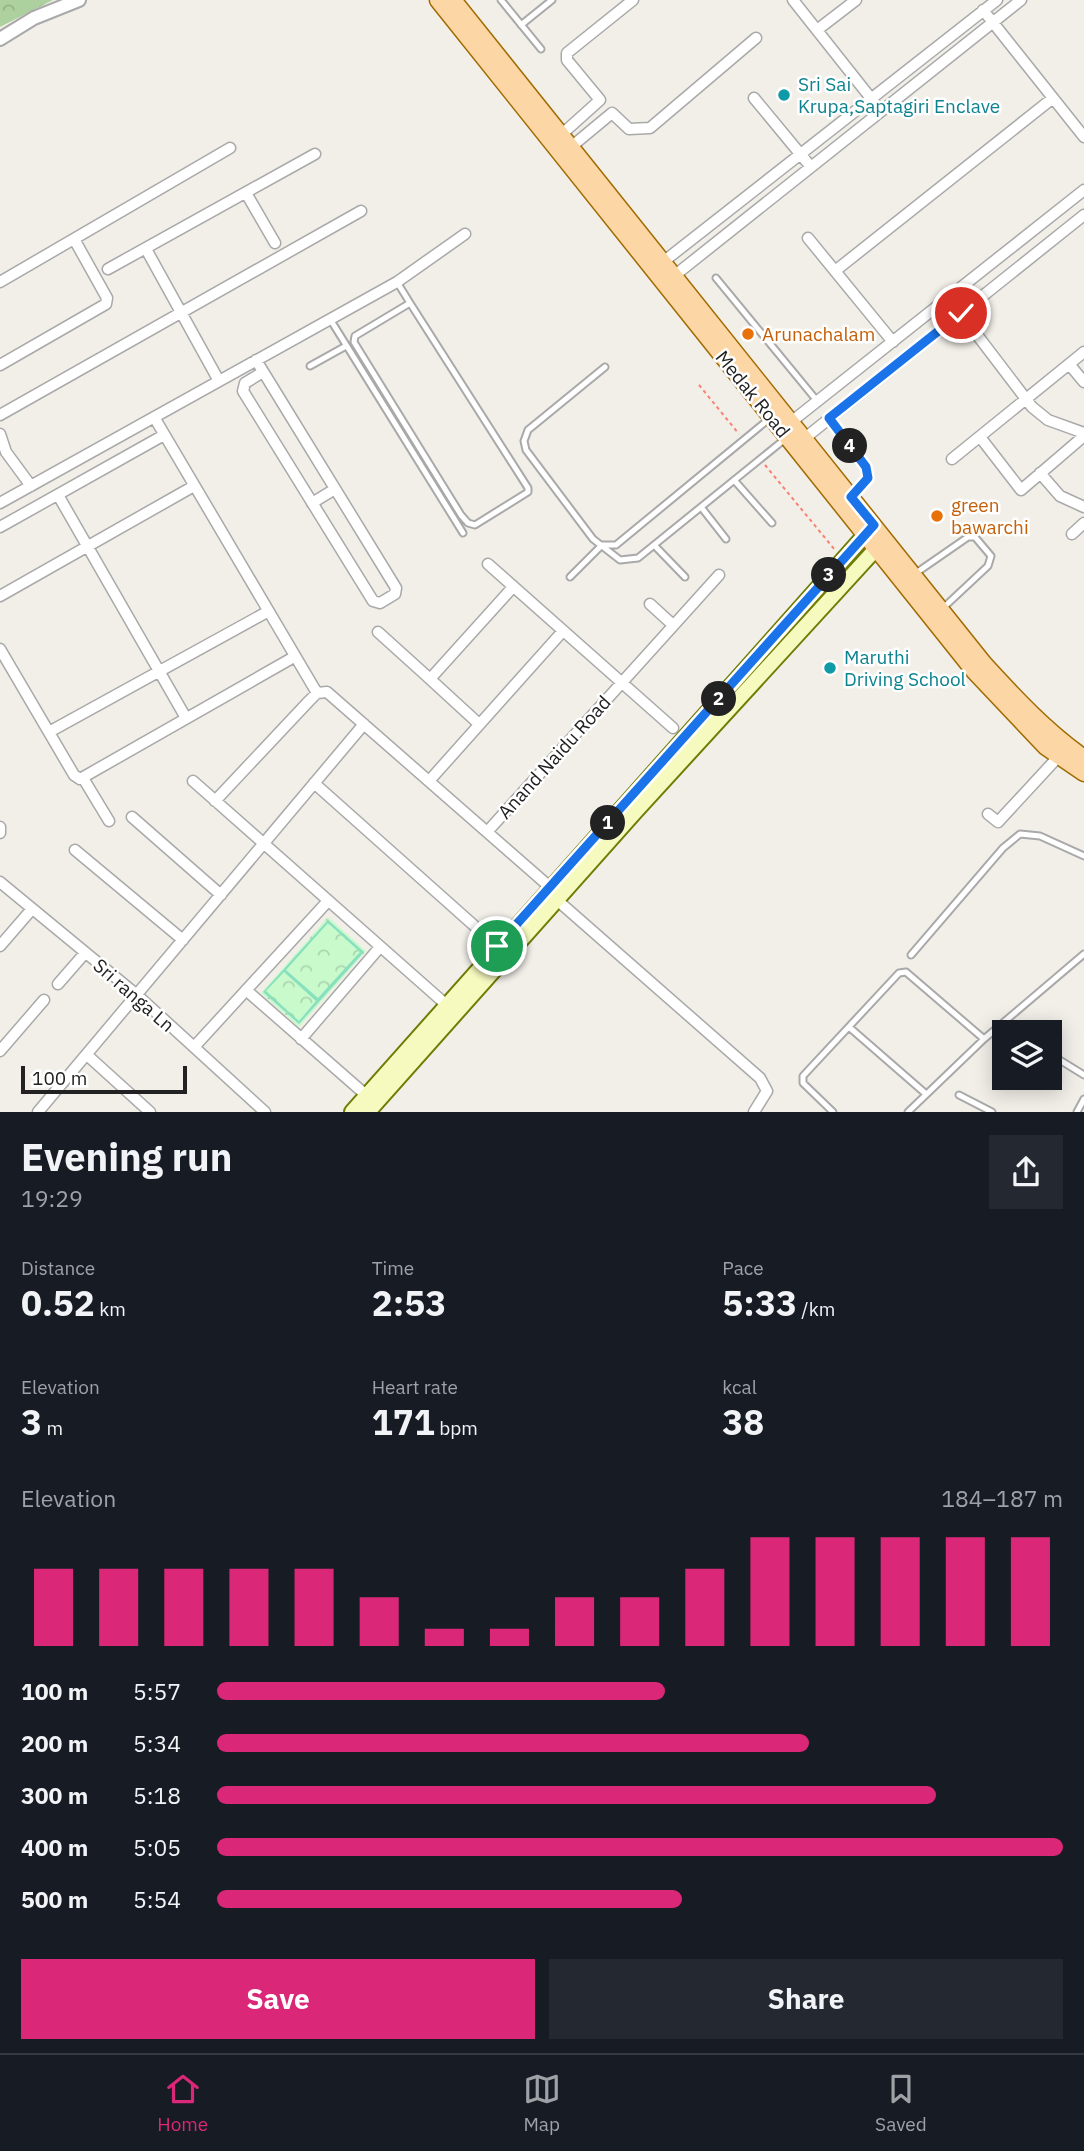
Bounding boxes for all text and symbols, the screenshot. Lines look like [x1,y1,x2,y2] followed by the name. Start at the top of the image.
[798,72,1000,118] place label: Sri Sai Krupa,Saptagiri Enclave
[776,87,792,103] marker: Sri Sai Krupa,Saptagiri Enclave
[931,283,991,343] pin
[942,294,980,332] icon: check
[762,322,875,346] place label: Arunachalam
[740,326,756,342] marker: Arunachalam
[711,346,795,442] street label: Medak Road
[832,428,868,464] pin: 4
[844,433,855,457] text: 4
[951,493,1029,539] place label: green bawarchi
[929,508,945,524] marker: green bawarchi
[812,558,846,592] pin: 3
[823,562,834,586] text: 3
[844,645,966,691] place label: Maruthi Driving School
[822,660,838,676] marker: Maruthi Driving School
[702,682,736,716] pin: 2
[713,686,724,710] text: 2
[492,690,616,824] street label: Anand Naidu Road
[590,806,626,840] pin: 1
[602,810,613,834] text: 1
[467,916,527,976] pin
[478,927,516,965] icon: arrive
[88,953,180,1037] street label: Sri ranga Ln
[992,1020,1062,1090] map controls
[992,1020,1062,1090] button: layers
[21,1062,187,1094] scale bar
[32,1066,87,1090] text: 100 m
[21,1132,232,1181] text: Evening run
[989,1135,1063,1209] button: share
[21,1183,83,1213] text: 19:29
[21,1256,95,1280] text: Distance
[372,1256,414,1280] text: Time
[722,1256,764,1280] text: Pace
[21,1280,95,1326] text: 0.52
[372,1280,446,1326] text: 2:53
[722,1280,797,1326] text: 5:33
[95,1297,126,1321] text: km
[797,1297,835,1321] text: /km
[21,1375,100,1399] text: Elevation
[372,1375,458,1399] text: Heart rate
[722,1375,757,1399] text: kcal
[21,1399,42,1445] text: 3
[372,1399,435,1445] text: 171
[722,1399,764,1445] text: 38
[42,1416,63,1440] text: m
[435,1416,478,1440] text: bpm
[21,1483,116,1513] text: Elevation
[941,1483,1063,1513] text: 184–187 m
[21,1676,88,1706] text: 100 m
[133,1676,181,1706] text: 5:57
[21,1728,88,1758] text: 200 m
[133,1728,181,1758] text: 5:34
[21,1780,88,1810] text: 300 m
[133,1780,181,1810] text: 5:18
[21,1832,88,1862] text: 400 m
[133,1832,181,1862] text: 5:05
[21,1884,88,1914] text: 500 m
[133,1884,181,1914] text: 5:54
[21,1959,535,2039] button: Save
[549,1959,1063,2039] button: Share
[157,2070,208,2136] tab: Home
[523,2070,561,2136] tab: Map
[875,2070,927,2136] tab: Saved

